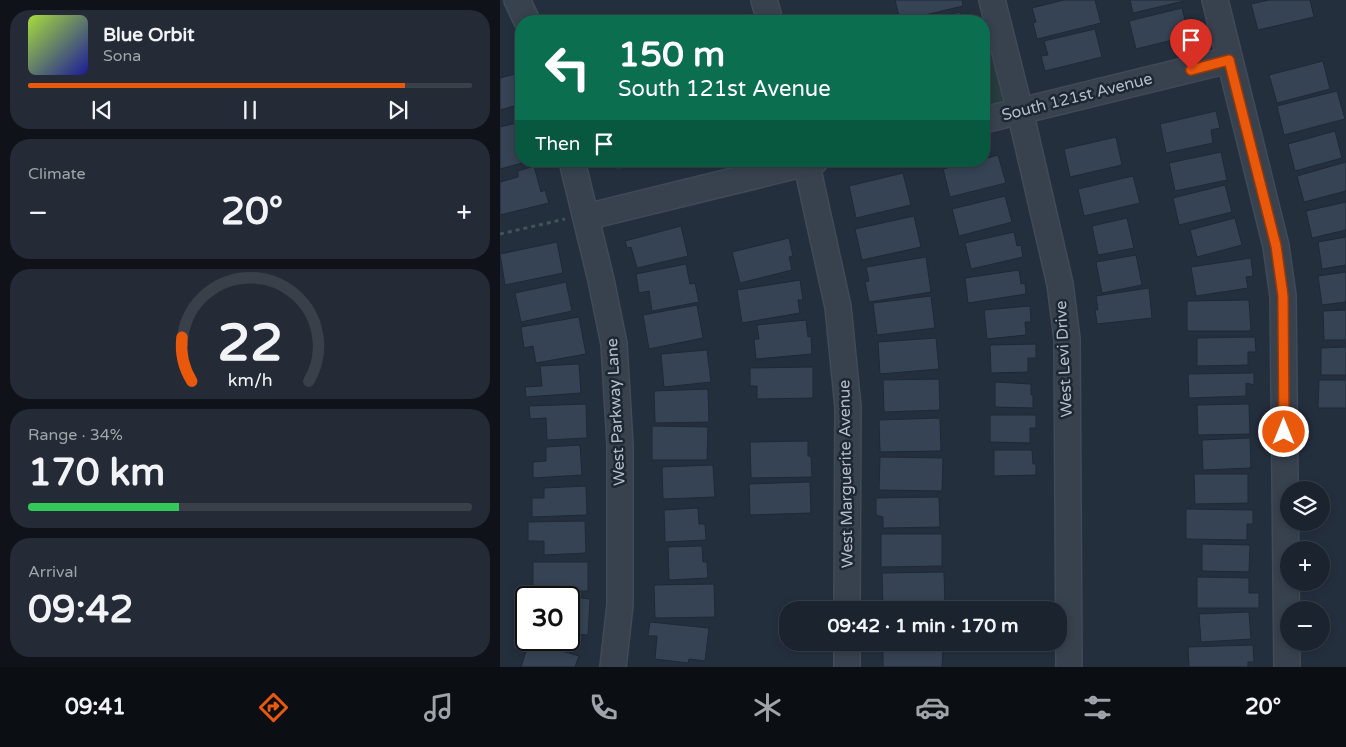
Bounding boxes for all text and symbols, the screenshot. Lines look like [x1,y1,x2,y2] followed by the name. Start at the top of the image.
[1170,19,1212,70] pin
[103,24,195,46] text: Blue Orbit
[1177,26,1205,54] icon: arrive
[618,34,725,76] text: 150 m
[535,35,600,100] icon: left
[103,46,141,66] text: Sona
[1000,69,1154,125] street label: South 121st Avenue
[618,76,831,102] text: South 121st Avenue
[88,96,116,124] icon: previous
[236,96,264,124] icon: pause
[384,96,412,124] icon: next
[590,130,618,158] icon: arrive
[535,133,580,155] text: Then
[28,164,86,184] text: Climate
[221,189,283,235] text: 20°
[28,196,48,230] text: −
[456,196,472,230] text: +
[1051,300,1077,418] street label: West Levi Drive
[217,312,283,375] text: 22
[602,338,630,486] street label: West Parkway Lane
[228,370,272,391] text: km/h
[834,380,858,568] street label: West Marguerite Avenue
[1257,405,1309,457] position arrow
[28,425,123,445] text: Range · 34%
[28,450,165,496] text: 170 km
[1280,481,1330,651] map controls
[1280,481,1330,531] button: layers
[1280,541,1330,591] button: +
[28,562,77,582] text: Arrival
[515,586,580,651] speed limit sign: 30
[28,587,133,633] text: 09:42
[1280,601,1330,651] button: −
[827,615,1019,637] text: 09:42 · 1 min · 170 m
[256,690,291,725] icon: directions
[421,690,456,725] icon: music
[586,690,621,725] icon: phone
[750,690,785,725] icon: climate
[915,690,950,725] icon: car
[1080,690,1115,725] icon: filters
[65,694,126,720] text: 09:41
[1245,694,1281,720] text: 20°

